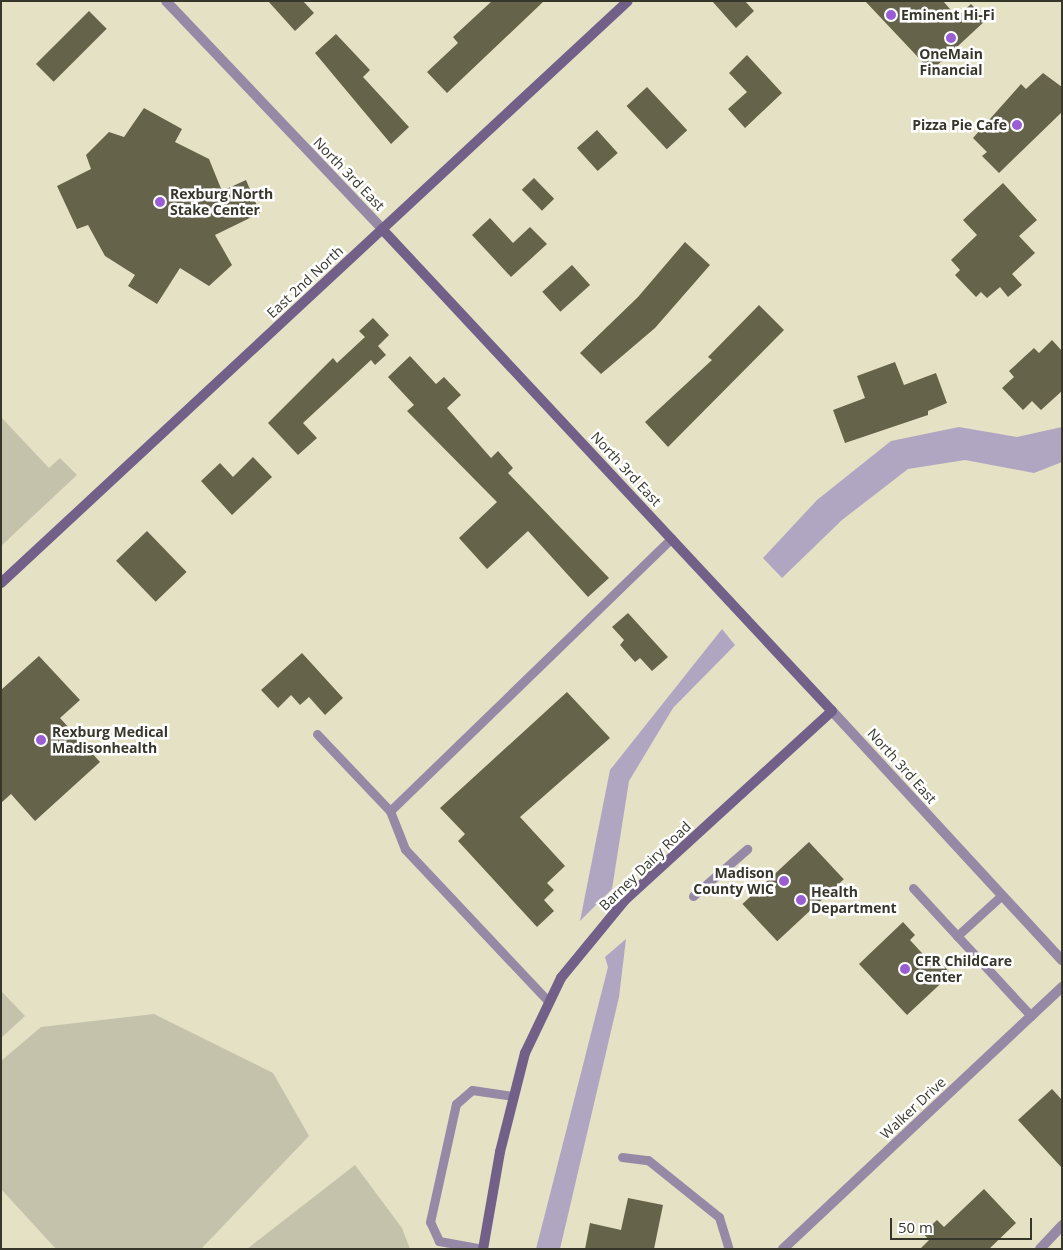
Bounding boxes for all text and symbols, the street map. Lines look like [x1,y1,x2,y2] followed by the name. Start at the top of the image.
[901,7,995,23] place label: Eminent Hi-Fi
[885,9,897,21] marker: Eminent Hi-Fi
[945,32,957,44] marker: OneMain Financial
[919,46,983,78] place label: OneMain Financial
[912,117,1007,133] place label: Pizza Pie Cafe
[1011,119,1023,131] marker: Pizza Pie Cafe
[310,134,388,214] street label: North 3rd East
[170,186,273,218] place label: Rexburg North Stake Center
[154,196,166,208] marker: Rexburg North Stake Center
[263,242,347,322] street label: East 2nd North
[587,429,665,509] street label: North 3rd East
[52,724,168,756] place label: Rexburg Medical Madisonhealth
[864,725,940,807] street label: North 3rd East
[34,733,48,747] marker: Rexburg Medical Madisonhealth
[596,818,694,914] street label: Barney Dairy Road
[693,865,774,898] place label: Madison County WIC
[778,875,790,887] marker: Madison County WIC
[811,884,897,916] place label: Health Department
[795,894,807,906] marker: Health Department
[915,953,1012,986] place label: CFR ChildCare Center
[899,963,911,975] marker: CFR ChildCare Center
[877,1074,949,1142] street label: Walker Drive
[893,1208,1036,1240] scale bar
[898,1217,933,1237] text: 50 m

